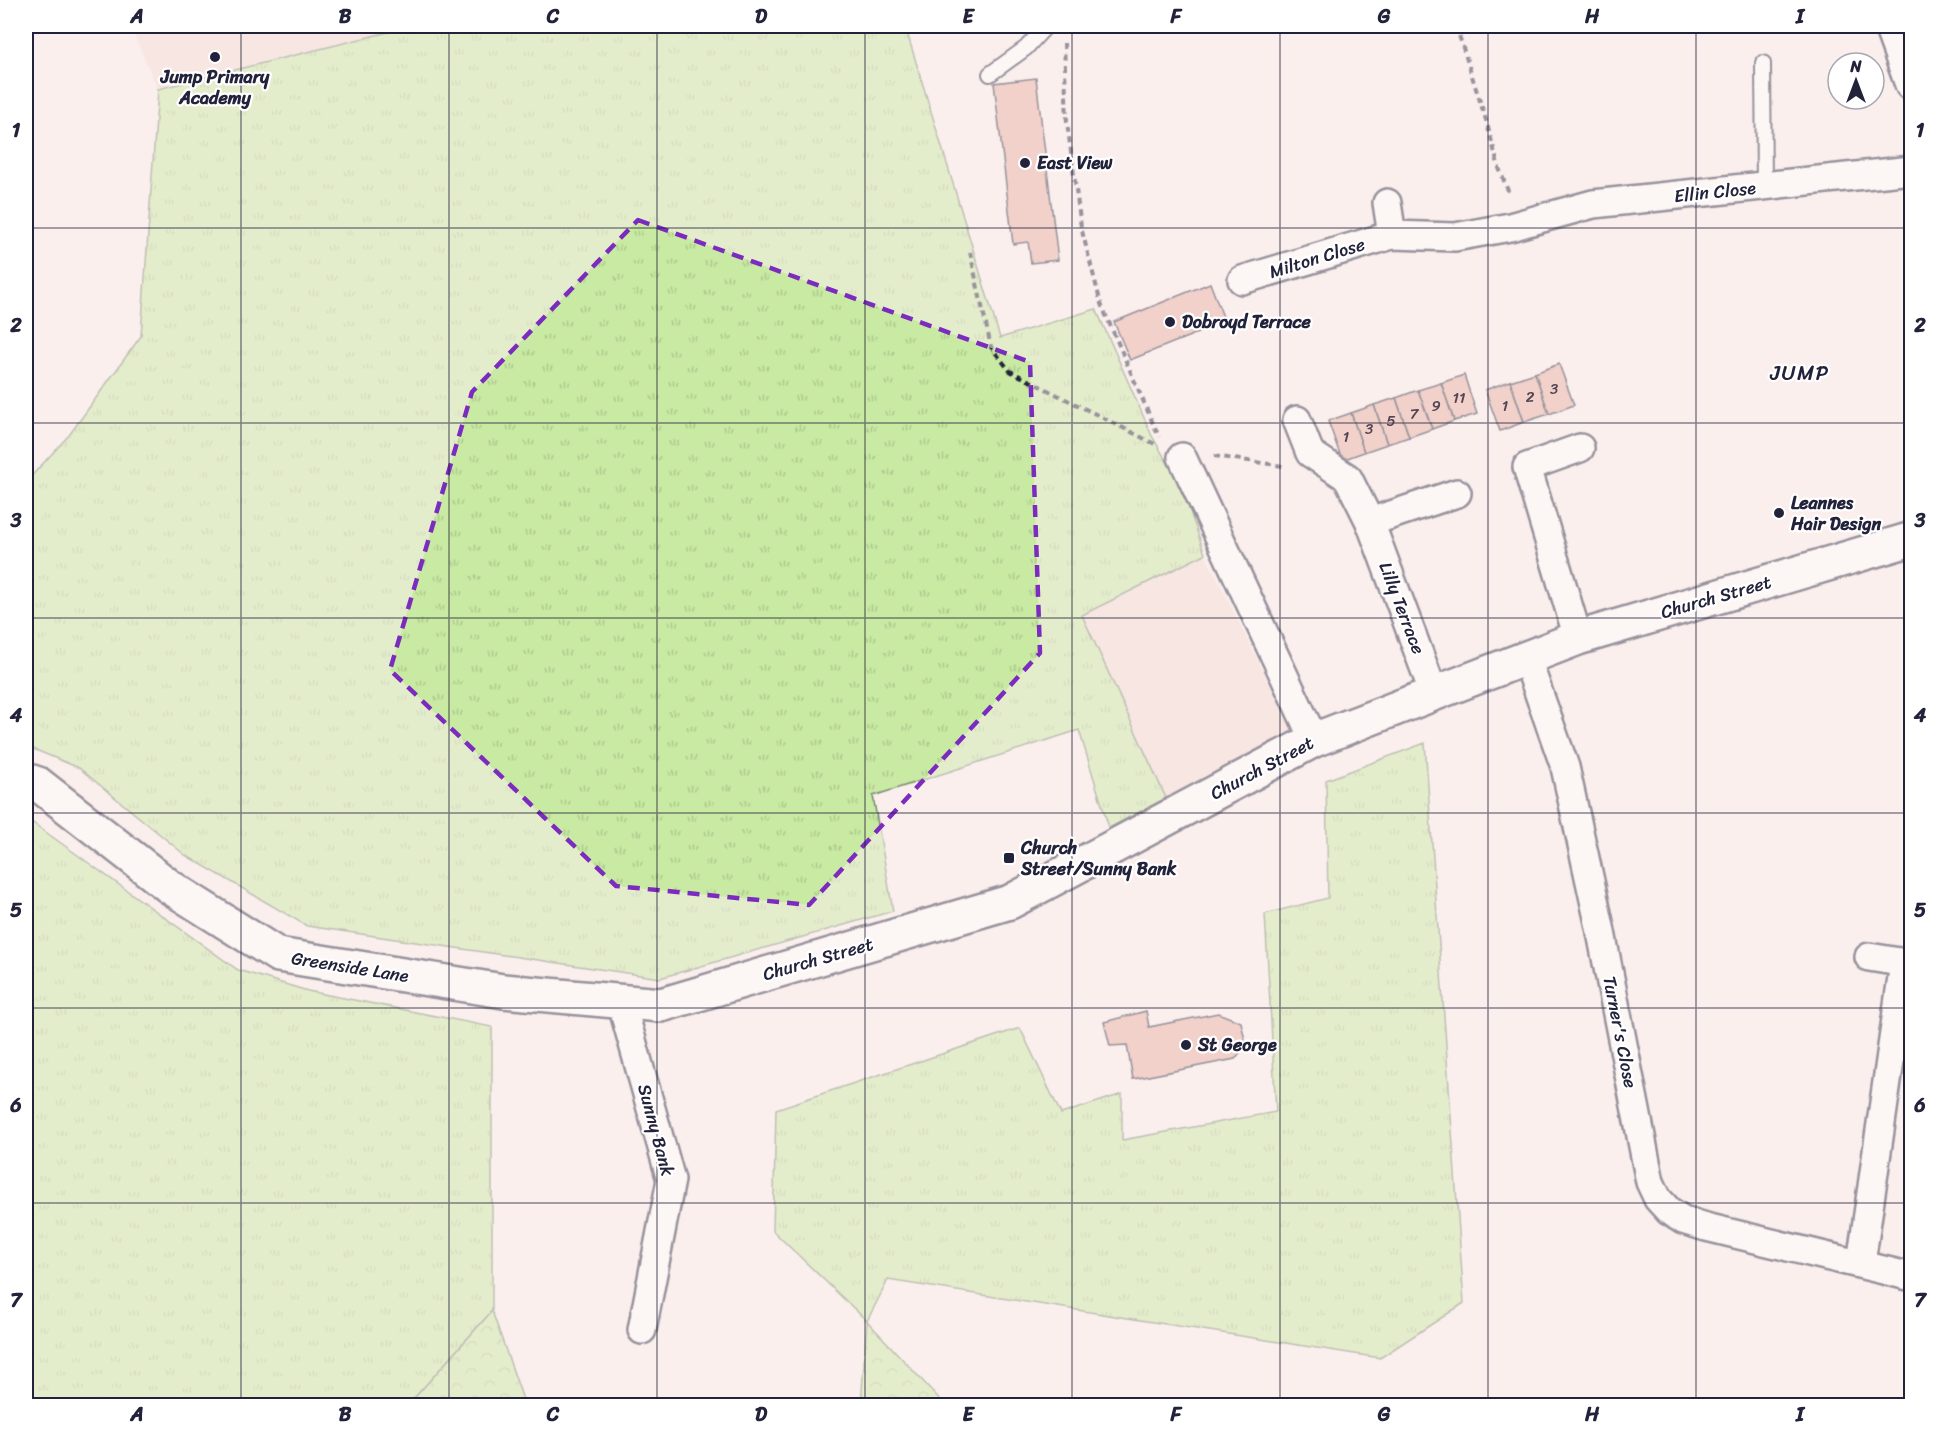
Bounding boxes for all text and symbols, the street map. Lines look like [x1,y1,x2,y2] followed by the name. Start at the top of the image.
[129,0,144,34] text: A
[339,0,352,34] text: B
[546,0,560,34] text: C
[755,0,768,34] text: D
[962,0,975,34] text: E
[1170,0,1183,34] text: F
[1377,0,1391,34] text: G
[1584,0,1600,34] text: H
[1795,0,1806,34] text: I
[208,50,222,64] marker: Jump Primary Academy
[1826,51,1886,111] north arrow
[1849,52,1862,81] text: N
[160,61,270,114] place label: Jump Primary Academy
[12,113,21,148] text: 1
[1916,113,1925,148] text: 1
[1037,147,1113,179] place label: East View
[1018,156,1032,170] marker: East View
[1672,172,1758,212] street label: Ellin Close
[1265,228,1369,288] street label: Milton Close
[1182,306,1312,338] place label: Dobroyd Terrace
[9,308,22,343] text: 2
[1913,308,1926,343] text: 2
[1163,315,1177,329] marker: Dobroyd Terrace
[1769,354,1830,392] district label: JUMP
[1550,376,1558,402] house number: 3
[1526,384,1535,410] house number: 2
[1453,385,1465,411] house number: 11
[1431,393,1441,419] house number: 9
[1502,393,1508,419] house number: 1
[1410,401,1420,427] house number: 7
[1386,408,1396,434] house number: 5
[1365,416,1373,442] house number: 3
[1343,424,1349,450] house number: 1
[1790,487,1882,540] place label: Leannes Hair Design
[10,503,22,538] text: 3
[1914,503,1926,538] text: 3
[1772,506,1786,520] marker: Leannes Hair Design
[1370,557,1434,659] street label: Lilly Terrace
[1657,566,1775,628] street label: Church Street
[9,698,23,733] text: 4
[1913,698,1927,733] text: 4
[1204,727,1320,809] street label: Church Street
[1020,832,1177,885] place label: Church Street/Sunny Bank
[1002,851,1016,865] marker: Church Street/Sunny Bank
[10,893,22,928] text: 5
[1914,893,1926,928] text: 5
[759,928,877,990] street label: Church Street
[289,942,411,992] street label: Greenside Lane
[1593,973,1647,1091] street label: Turner's Close
[1197,1029,1277,1061] place label: St George
[1179,1038,1193,1052] marker: St George
[628,1080,684,1180] street label: Sunny Bank
[9,1088,22,1123] text: 6
[1913,1088,1926,1123] text: 6
[10,1283,23,1318] text: 7
[1914,1283,1927,1318] text: 7
[129,1397,144,1431] text: A
[339,1397,352,1431] text: B
[546,1397,560,1431] text: C
[755,1397,768,1431] text: D
[962,1397,975,1431] text: E
[1170,1397,1183,1431] text: F
[1377,1397,1391,1431] text: G
[1584,1397,1600,1431] text: H
[1795,1397,1806,1431] text: I

